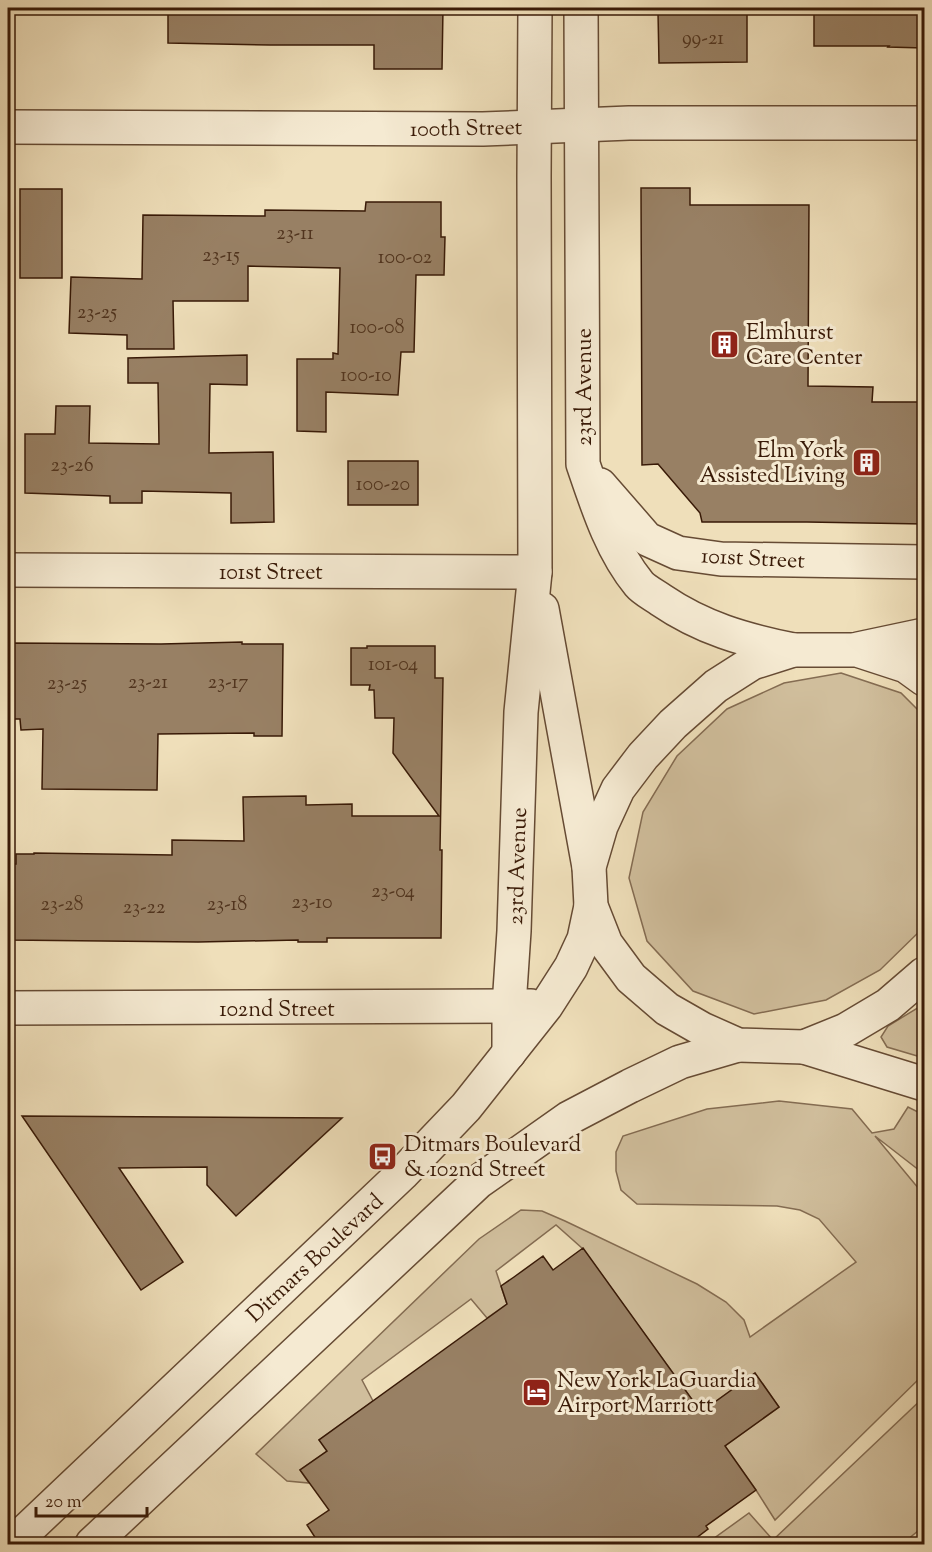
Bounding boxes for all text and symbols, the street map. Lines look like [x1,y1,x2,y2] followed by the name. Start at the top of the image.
[682,25,724,54] house number: 99-21
[410,113,523,147] street label: 100th Street
[276,220,314,249] house number: 23-11
[202,242,240,271] house number: 23-15
[378,244,432,273] house number: 100-02
[77,299,117,328] house number: 23-25
[349,314,405,343] house number: 100-08
[746,318,863,375] place label: Elmhurst Care Center
[570,328,602,446] street label: 23rd Avenue
[709,328,741,360] building icon: Elmhurst Care Center
[340,362,392,391] house number: 100-10
[699,436,845,493] place label: Elm York Assisted Living
[850,446,882,478] building icon: Elm York Assisted Living
[50,452,94,481] house number: 23-26
[356,471,410,500] house number: 100-20
[700,541,806,579] street label: 101st Street
[219,558,323,590] street label: 101st Street
[368,651,418,680] house number: 101-04
[128,669,168,698] house number: 23-21
[208,669,248,698] house number: 23-17
[47,670,87,699] house number: 23-25
[501,807,537,926] street label: 23rd Avenue
[371,878,415,907] house number: 23-04
[291,889,333,918] house number: 23-10
[40,891,84,920] house number: 23-28
[207,891,247,920] house number: 23-18
[123,894,165,923] house number: 23-22
[219,995,335,1027] street label: 102nd Street
[404,1130,581,1187] place label: Ditmars Boulevard & 102nd Street
[367,1140,399,1172] bus stop icon: Ditmars Boulevard & 102nd Street
[240,1187,392,1331] street label: Ditmars Boulevard
[557,1366,756,1423] place label: New York LaGuardia Airport Marriott
[520,1376,552,1408] hotel icon: New York LaGuardia Airport Marriott
[36,1480,147,1518] scale bar
[45,1490,82,1516] text: 20 m

